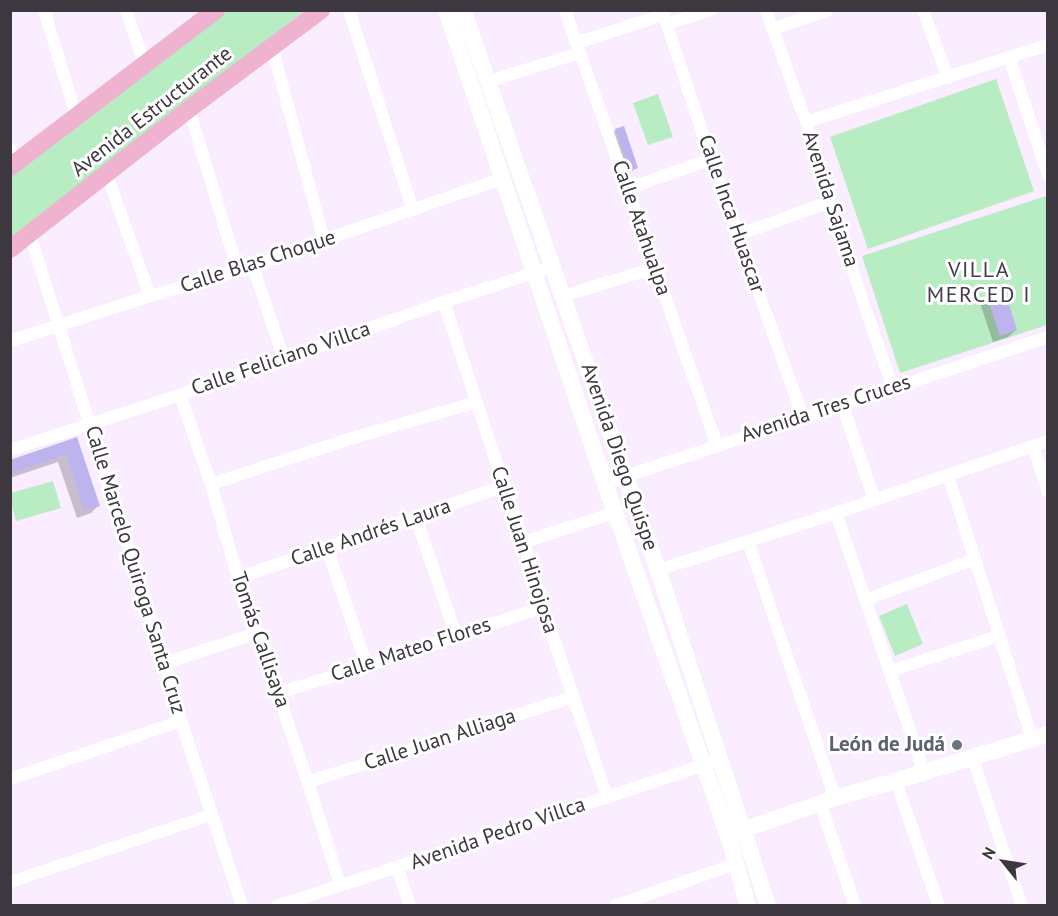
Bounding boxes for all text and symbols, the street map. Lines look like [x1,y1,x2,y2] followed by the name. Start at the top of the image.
[67,42,237,182] street label: Avenida Estructurante
[796,128,864,270] street label: Avenida Sajama
[692,132,770,296] street label: Calle Inca Huascar
[606,157,676,299] street label: Calle Atahualpa
[177,225,339,299] street label: Calle Blas Choque
[927,258,1031,310] district label: VILLA MERCED I
[188,317,374,401] street label: Calle Feliciano Villca
[575,360,663,554] street label: Avenida Diego Quispe
[738,370,914,448] street label: Avenida Tres Cruces
[79,423,191,717] street label: Calle Marcelo Quiroga Santa Cruz
[485,463,563,637] street label: Calle Juan Hinojosa
[288,494,454,572] street label: Calle Andrés Laura
[225,569,295,711] street label: Tomás Callisaya
[328,612,494,688] street label: Calle Mateo Flores
[361,704,519,776] street label: Calle Juan Alliaga
[829,732,945,758] place label: León de Judá
[950,738,964,752] marker: León de Judá
[407,792,589,876] street label: Avenida Pedro Villca
[974,832,1034,892] north arrow
[977,843,1000,863] text: N

